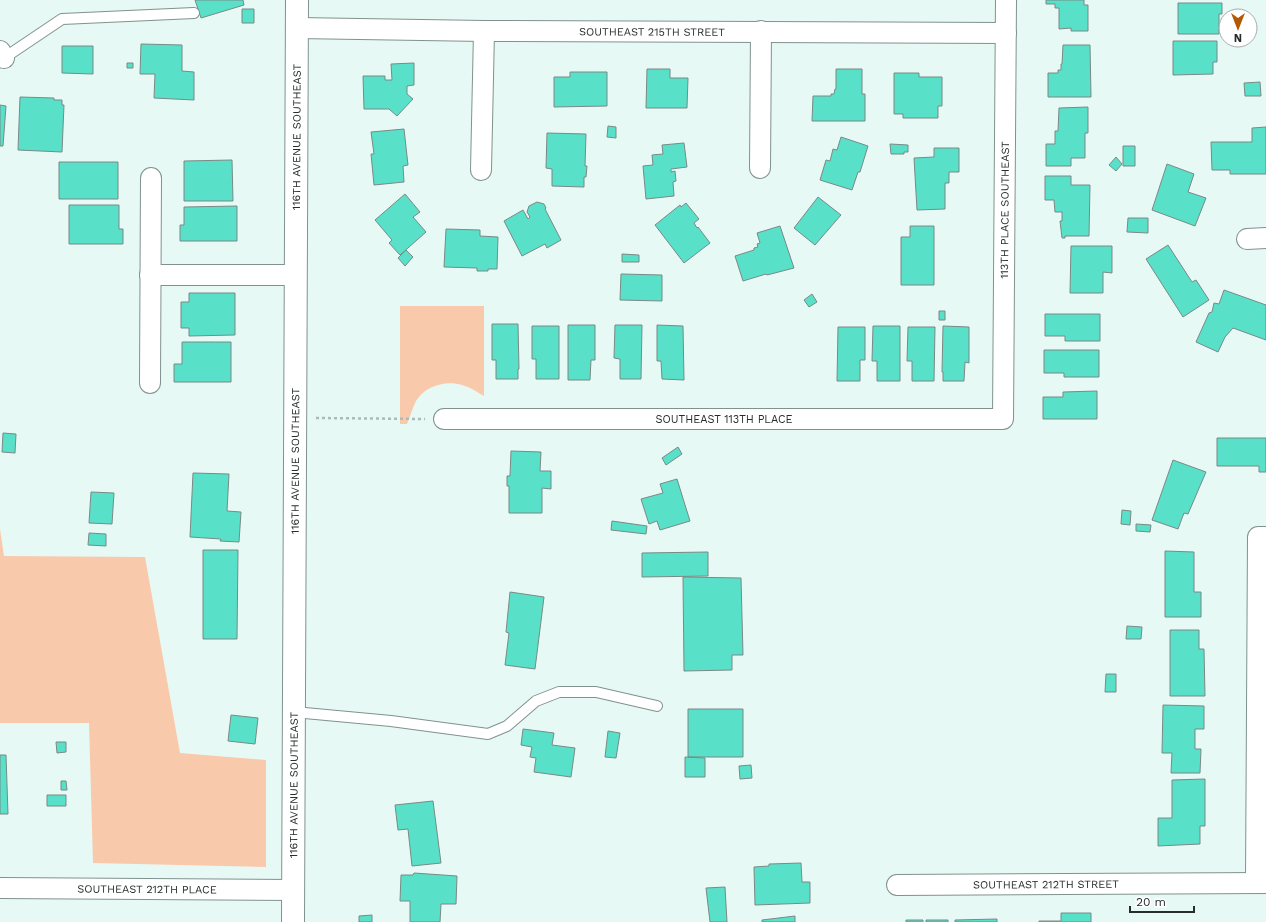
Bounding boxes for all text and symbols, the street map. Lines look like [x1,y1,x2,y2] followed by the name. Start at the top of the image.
[1218,8,1258,48] north arrow
[579,25,725,39] street label: SOUTHEAST 215TH STREET
[1234,31,1242,44] text: N
[290,64,304,210] street label: 116TH AVENUE SOUTHEAST
[998,141,1012,279] street label: 113TH PLACE SOUTHEAST
[289,388,302,534] street label: 116TH AVENUE SOUTHEAST
[655,413,793,426] street label: SOUTHEAST 113TH PLACE
[287,712,301,858] street label: 116TH AVENUE SOUTHEAST
[973,878,1119,892] street label: SOUTHEAST 212TH STREET
[77,883,217,896] street label: SOUTHEAST 212TH PLACE
[1130,888,1194,914] scale bar
[1136,895,1166,909] text: 20 m

